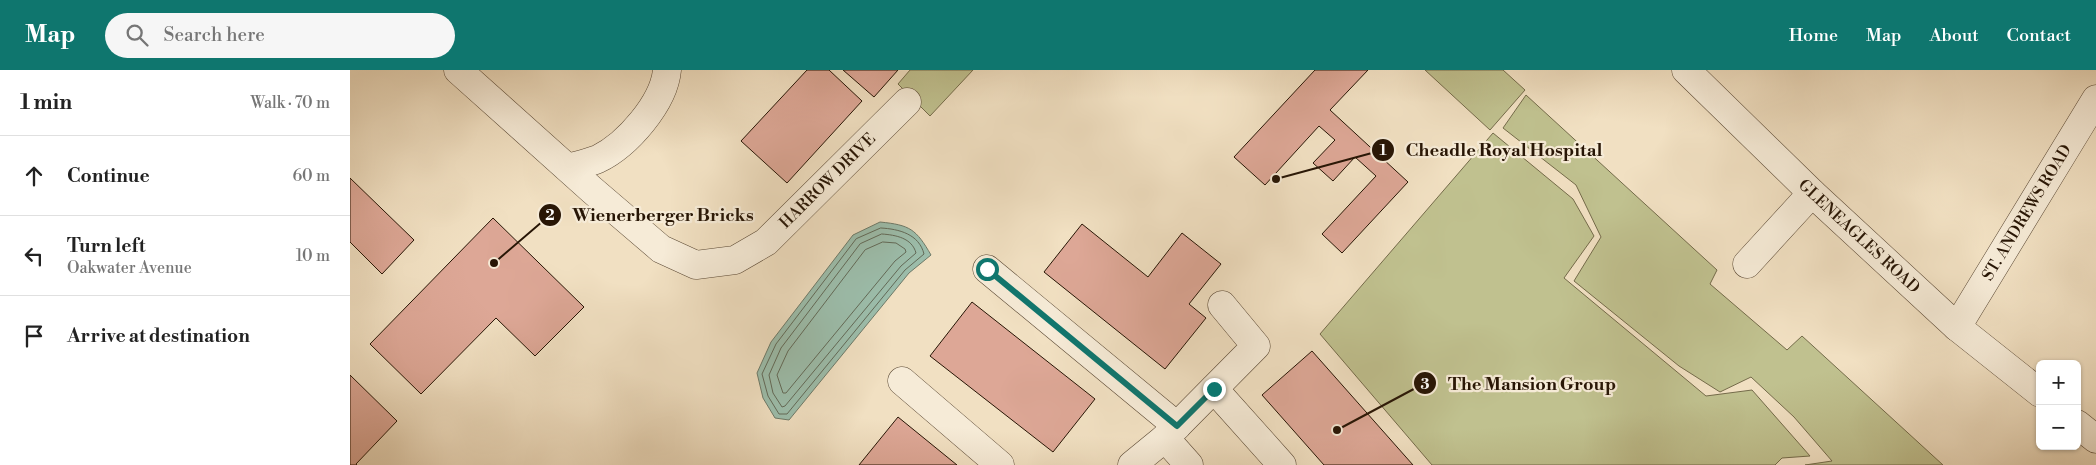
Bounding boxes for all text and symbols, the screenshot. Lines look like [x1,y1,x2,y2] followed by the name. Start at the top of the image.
[105,13,455,58] search box
[25,20,75,50] text: Map
[123,21,151,49] icon: search
[163,23,265,47] text: Search here
[1789,24,1838,47] text: Home
[1866,24,1902,47] text: Map
[1930,24,1979,47] text: About
[2007,24,2071,47] text: Contact
[20,90,72,116] text: 1 min
[250,93,330,113] text: Walk · 70 m
[775,129,880,233] street label: HARROW DRIVE
[1371,134,1613,167] callout: Cheadle Royal Hospital
[1406,139,1603,162] text: Cheadle Royal Hospital
[1379,141,1387,160] text: 1
[1978,141,2076,284] street label: ST. ANDREWS ROAD
[20,162,48,190] icon: ahead
[67,164,150,188] text: Continue
[292,166,330,186] text: 60 m
[1794,175,1924,298] street label: GLENEAGLES ROAD
[538,198,764,231] callout: Wienerberger Bricks
[571,204,754,227] text: Wienerberger Bricks
[545,206,555,225] text: 2
[67,234,146,258] text: Turn left
[20,242,48,270] icon: left
[296,246,330,266] text: 10 m
[67,258,192,278] text: Oakwater Avenue
[976,258,999,281] route start
[20,322,48,350] icon: arrive
[67,324,250,348] text: Arrive at destination
[2036,360,2081,450] map controls
[2036,360,2081,405] button: +
[1412,367,1626,400] callout: The Mansion Group
[1448,373,1616,396] text: The Mansion Group
[1420,375,1430,394] text: 3
[1203,378,1226,401] route end
[2036,405,2081,450] button: −

